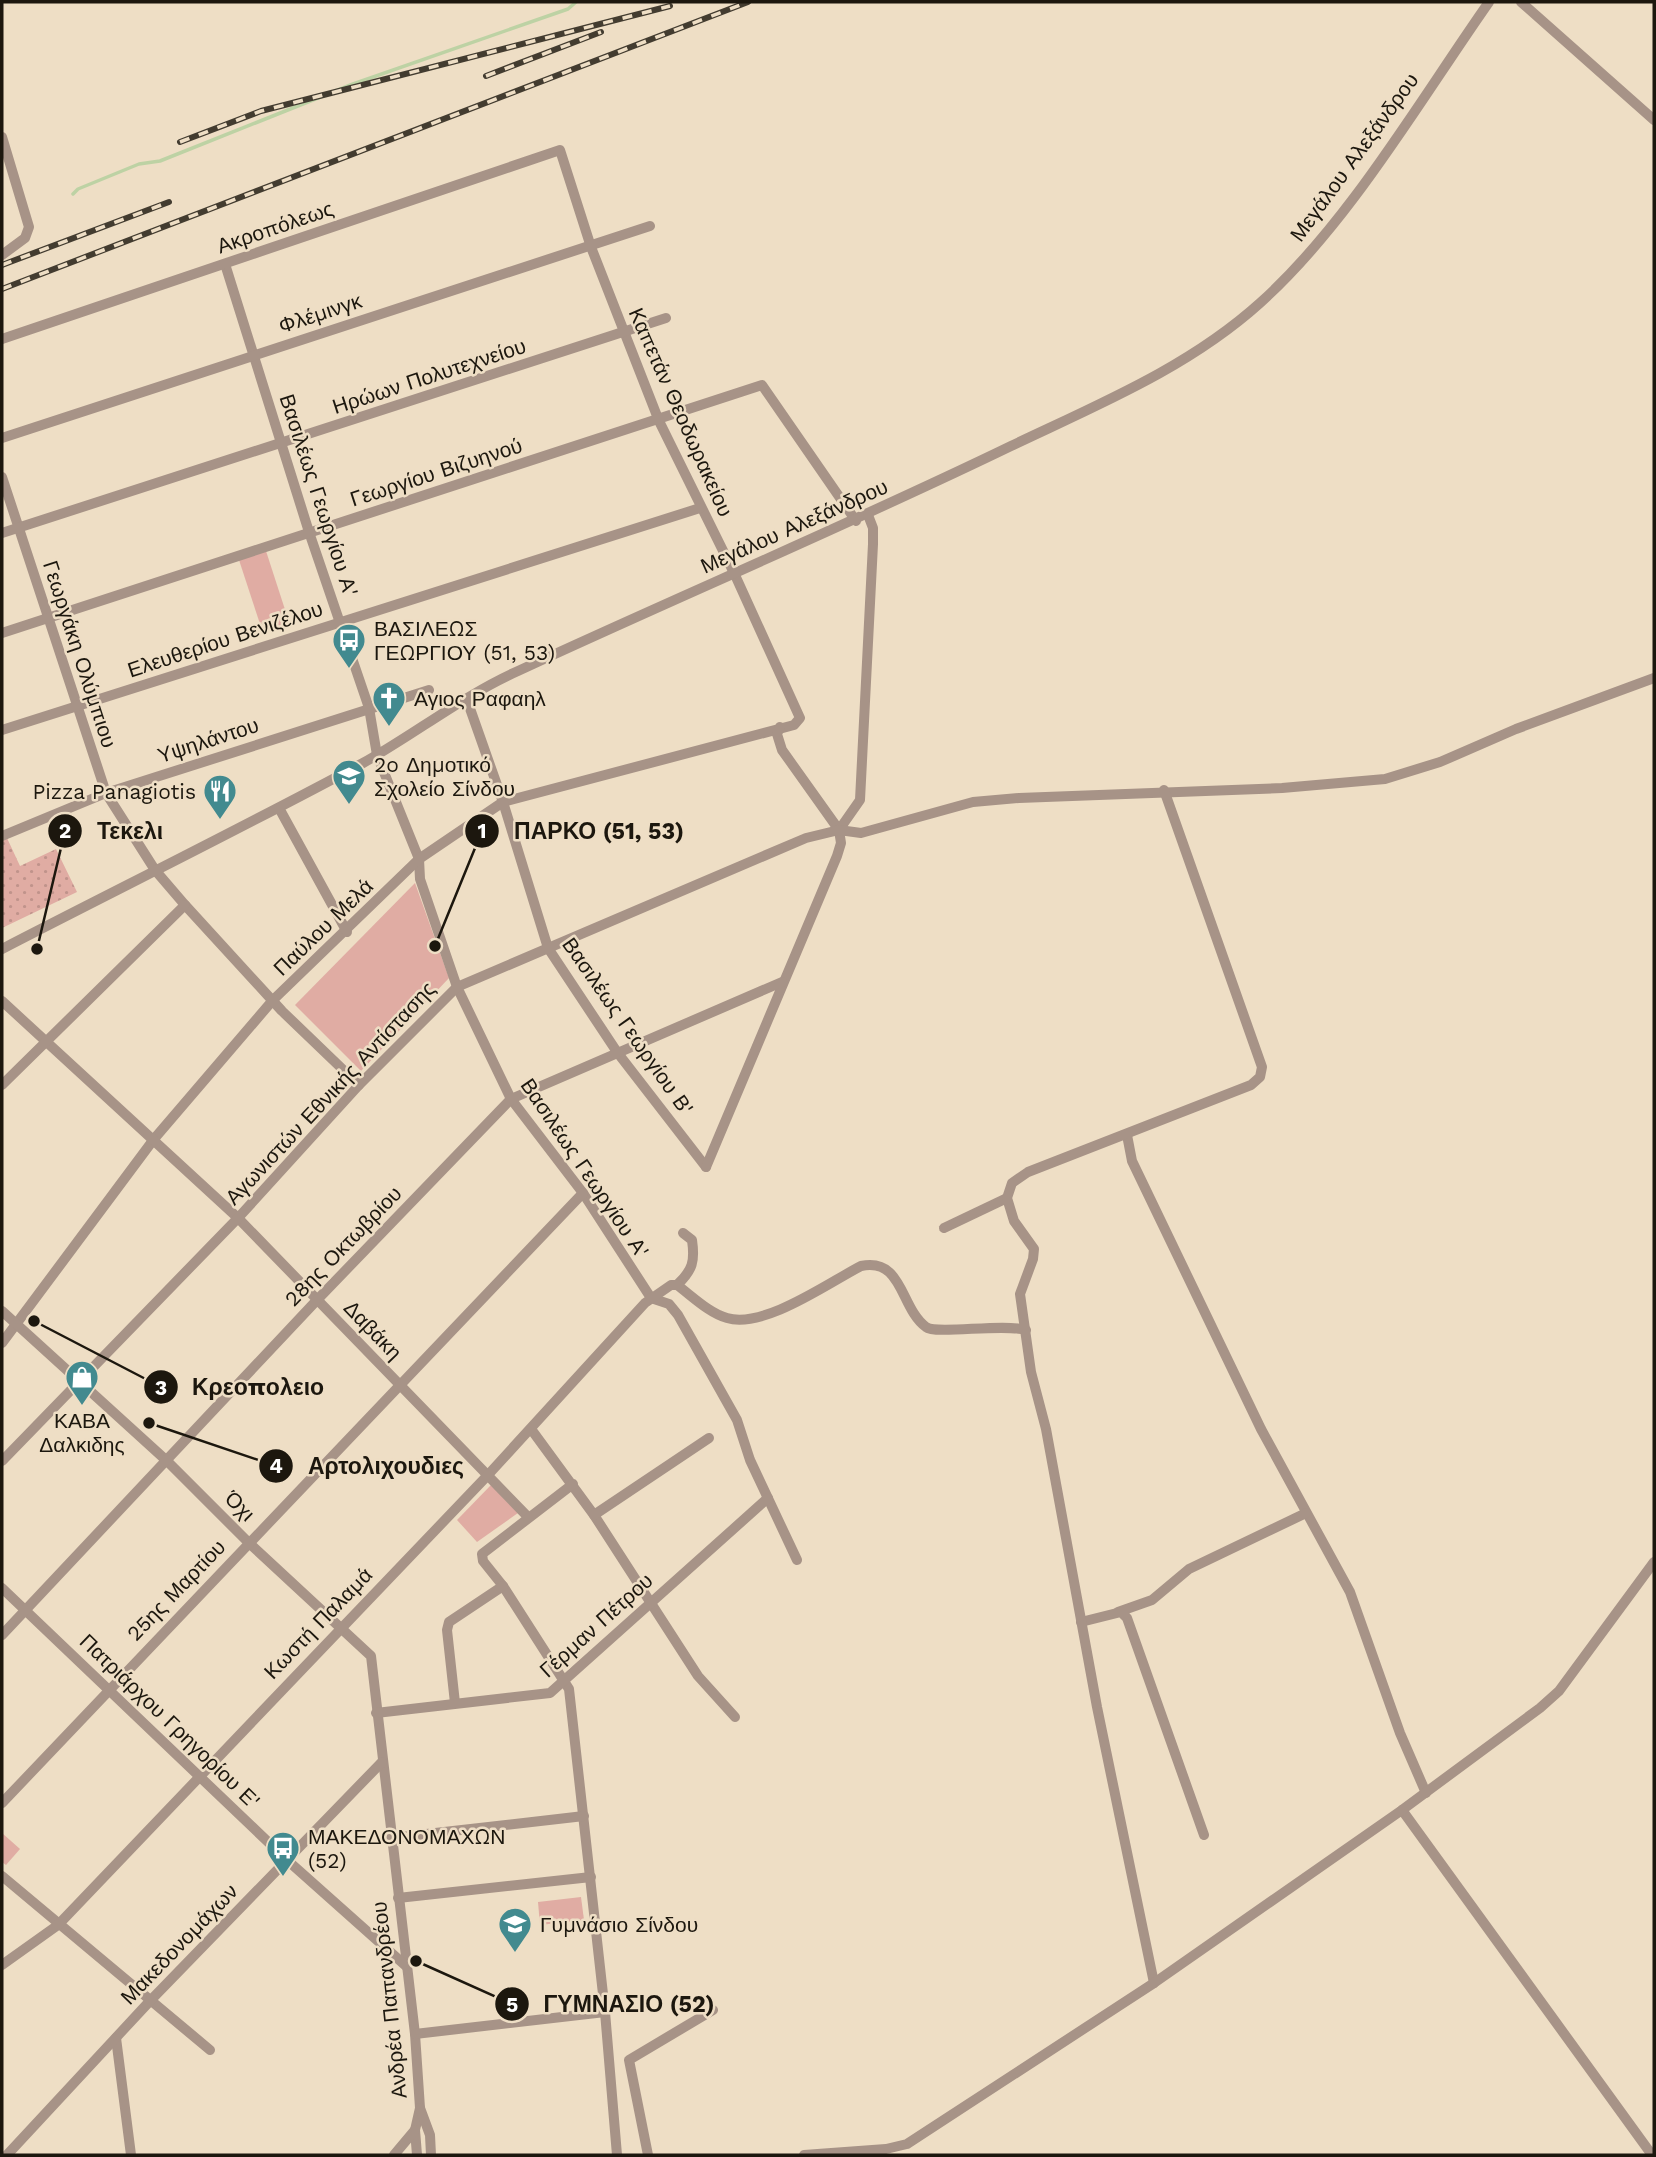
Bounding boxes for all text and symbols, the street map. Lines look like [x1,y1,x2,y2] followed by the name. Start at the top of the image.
[1284,68,1424,246] street label: Μεγάλου Αλεξάνδρου
[214,195,336,259] street label: Ακροπόλεως
[275,288,365,338] street label: Φλέμινγκ
[624,304,738,520] street label: Καπετάν Θεοδωρακείου
[329,333,529,419] street label: Ηρώων Πολυτεχνείου
[275,391,363,599] street label: Βασιλέως Γεωργίου Α'
[347,432,525,512] street label: Γεωργίου Βιζυηνού
[697,473,891,579] street label: Μεγάλου Αλεξάνδρου
[38,557,122,751] street label: Γεωργάκη Ολύμπιου
[124,596,326,682] street label: Ελευθερίου Βενιζέλου
[374,616,555,665] place label: ΒΑΣΙΛΕΩΣ ΓΕΩΡΓΙΟΥ (51, 53)
[330,621,368,670] bus stop icon: ΒΑΣΙΛΕΩΣ ΓΕΩΡΓΙΟΥ (51, 53)
[370,679,408,728] church icon: Αγιος Ραφαηλ
[414,686,546,711] place label: Αγιος Ραφαηλ
[154,712,262,768] street label: Υψηλάντου
[374,752,515,801] place label: 2o Δημοτικό Σχολείο Σίνδου
[330,757,368,806] school or university icon: 2o Δημοτικό Σχολείο Σίνδου
[201,772,239,821] restaurant icon: Pizza Panagiotis
[32,779,196,804] place label: Pizza Panagiotis
[48,809,177,853] callout: Τεκελι
[465,809,698,853] callout: ΠΑΡΚΟ (51, 53)
[59,818,71,843] text: 2
[97,818,163,845] text: Τεκελι
[477,818,487,843] text: 1
[514,818,684,845] text: ΠΑΡΚΟ (51, 53)
[268,873,378,981] street label: Παύλου Μελά
[557,932,699,1120] street label: Βασιλέως Γεωργίου Β'
[220,976,440,1210] street label: Αγωνιστών Εθνικής Αντίστασης
[516,1074,654,1262] street label: Βασιλέως Γεωργίου Α'
[279,1181,407,1311] street label: 28ης Οκτωβρίου
[339,1295,407,1365] street label: Δαβάκη
[63,1358,101,1407] shop icon: ΚΑΒΑ Δαλκιδης
[143,1365,338,1409] callout: Κρεοπολειο
[192,1374,324,1401] text: Κρεοπολειο
[155,1375,167,1400] text: 3
[39,1408,125,1457] place label: ΚΑΒΑ Δαλκιδης
[259,1444,478,1488] callout: Αρτολιχουδιες
[269,1453,283,1478] text: 4
[308,1453,464,1480] text: Αρτολιχουδιες
[219,1485,260,1526] street label: Όχι
[122,1534,230,1646] street label: 25ης Μαρτίου
[259,1562,377,1684] street label: Κωστή Παλαμά
[534,1568,658,1682] street label: Γέρμαν Πέτρου
[75,1629,265,1813] street label: Πατριάρχου Γρηγορίου Ε'
[308,1824,505,1873] place label: ΜΑΚΕΔΟΝΟΜΑΧΩΝ (52)
[264,1829,302,1878] bus stop icon: ΜΑΚΕΔΟΝΟΜΑΧΩΝ (52)
[115,1879,243,2009] street label: Μακεδονομάχων
[366,1900,412,2100] street label: Ανδρέα Παπανδρέου
[496,1905,534,1954] school or university icon: Γυμνάσιο Σίνδου
[540,1912,698,1937] place label: Γυμνάσιο Σίνδου
[494,1982,728,2026] callout: ΓΥΜΝΑΣΙΟ (52)
[543,1991,715,2018] text: ΓΥΜΝΑΣΙΟ (52)
[506,1992,518,2017] text: 5

